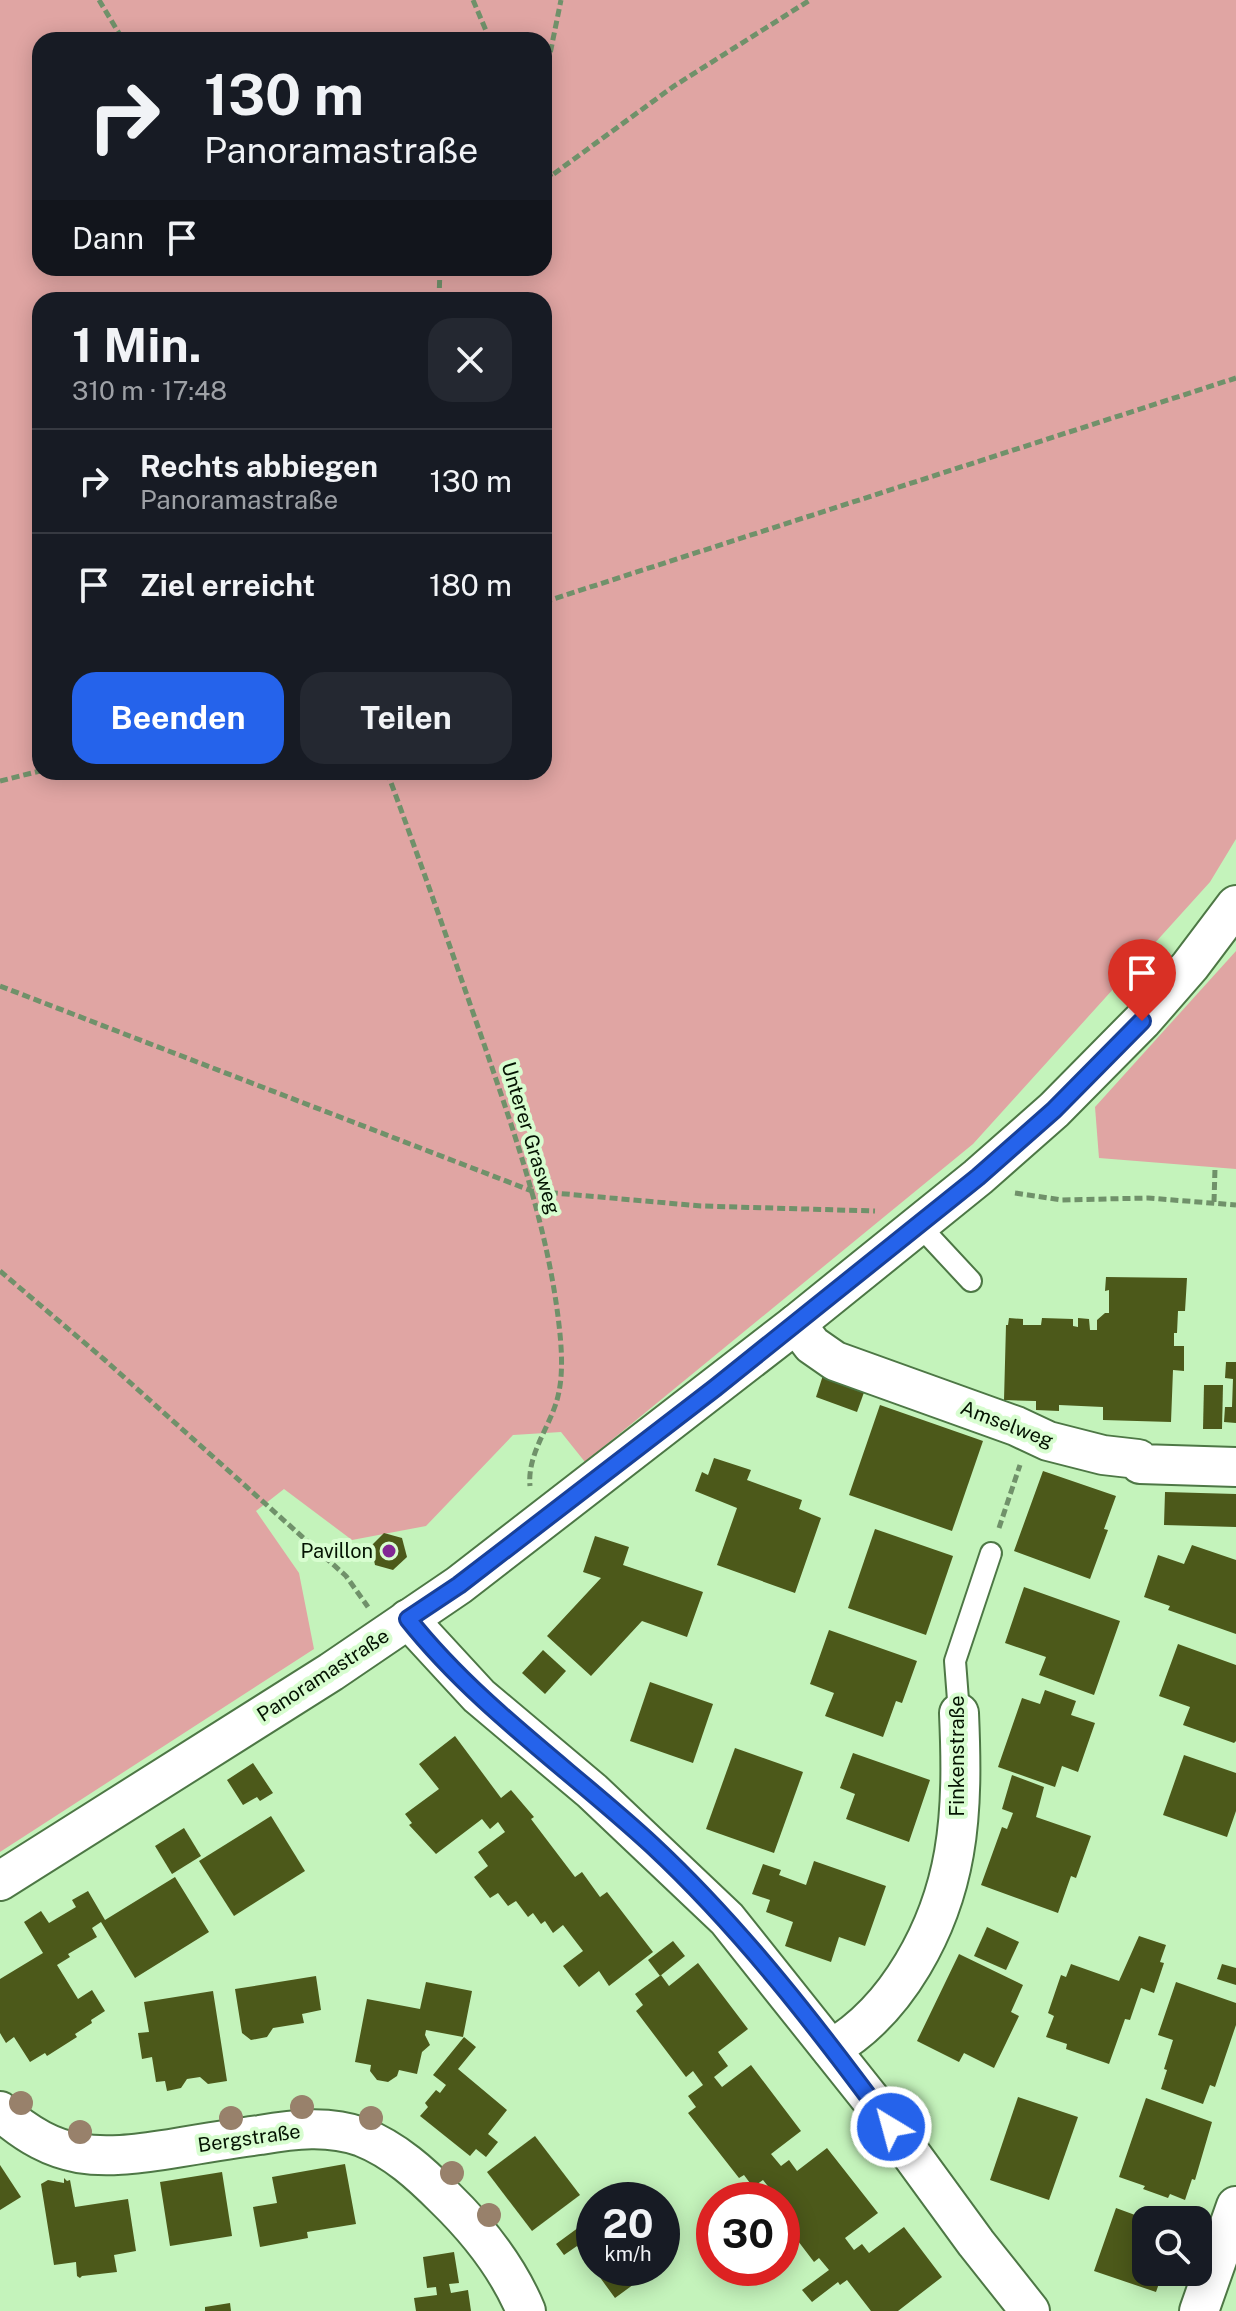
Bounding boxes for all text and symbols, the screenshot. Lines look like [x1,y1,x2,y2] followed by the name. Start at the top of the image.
[204,62,364,128] text: 130 m
[72,64,176,168] icon: right
[204,129,479,171] text: Panoramastraße
[160,216,204,260] icon: arrive
[72,220,144,256] text: Dann
[72,316,202,373] text: 1 Min.
[428,318,512,402] button: close
[72,375,227,406] text: 310 m · 17:48
[140,448,378,484] text: Rechts abbiegen
[72,459,116,503] icon: right
[429,463,512,499] text: 130 m
[140,484,338,515] text: Panoramastraße
[72,563,116,607] icon: arrive
[140,567,315,603] text: Ziel erreicht
[429,567,512,603] text: 180 m
[72,672,284,764] button: Beenden
[300,672,512,764] button: Teilen
[1108,939,1176,1021] pin
[1120,951,1164,995] icon: arrive
[496,1059,566,1217] street label: Unterer Grasweg
[957,1395,1057,1453] street label: Amselweg
[300,1539,373,1563] place label: Pavillon
[380,1542,398,1560] marker: Pavillon
[253,1623,393,1727] street label: Panoramastraße
[945,1695,969,1817] street label: Finkenstraße
[849,2085,933,2169] position arrow
[196,2119,302,2157] street label: Bergstraße
[696,2182,800,2286] speed limit sign: 30
[602,2200,654,2247] text: 20
[1132,2206,1212,2286] map controls
[1132,2206,1212,2286] button: search
[604,2242,652,2266] text: km/h

